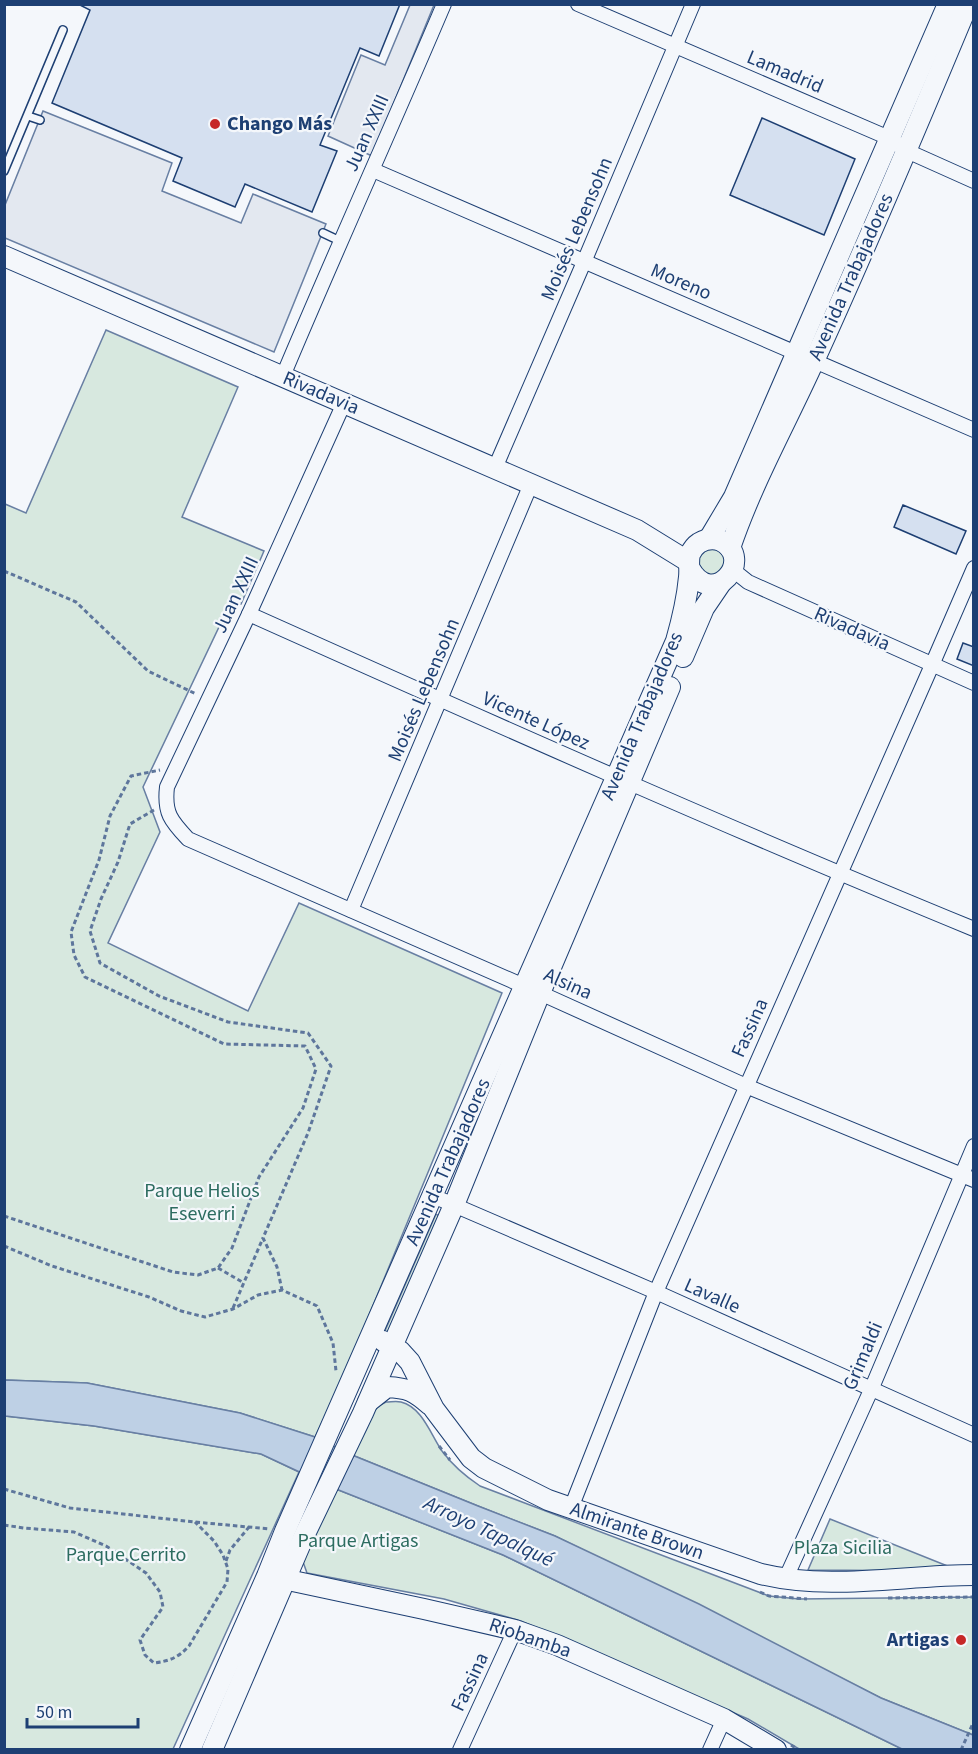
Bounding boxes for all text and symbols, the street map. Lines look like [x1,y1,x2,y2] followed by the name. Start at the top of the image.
[742,43,828,101] street label: Lamadrid
[338,90,396,176] street label: Juan XXIII
[227,110,332,138] place label: Chango Más
[208,117,222,131] marker: Chango Más
[534,153,620,305] street label: Moisés Lebensohn
[802,189,900,365] street label: Avenida Trabajadores
[646,257,716,307] street label: Moreno
[278,364,364,422] street label: Rivadavia
[206,552,266,638] street label: Juan XXIII
[809,600,895,658] street label: Rivadavia
[381,614,467,766] street label: Moisés Lebensohn
[594,628,690,804] street label: Avenida Trabajadores
[478,685,594,757] street label: Vicente López
[539,961,597,1007] street label: Alsina
[725,994,775,1062] street label: Fassina
[399,1074,497,1250] street label: Avenida Trabajadores
[144,1177,260,1228] park label: Parque Helios Eseverri
[679,1271,745,1321] street label: Lavalle
[836,1317,890,1395] street label: Grimaldi
[417,1487,560,1575] water label: Arroyo Tapalqué
[566,1495,708,1567] street label: Almirante Brown
[298,1527,418,1555] park label: Parque Artigas
[794,1534,892,1562] park label: Plaza Sicilia
[66,1541,186,1569] park label: Parque Cerrito
[485,1611,575,1665] street label: Riobamba
[886,1626,949,1654] place label: Artigas
[954,1633,968,1647] marker: Artigas
[444,1648,496,1716] street label: Fassina
[27,1691,138,1729] scale bar
[36,1700,72,1725] text: 50 m

